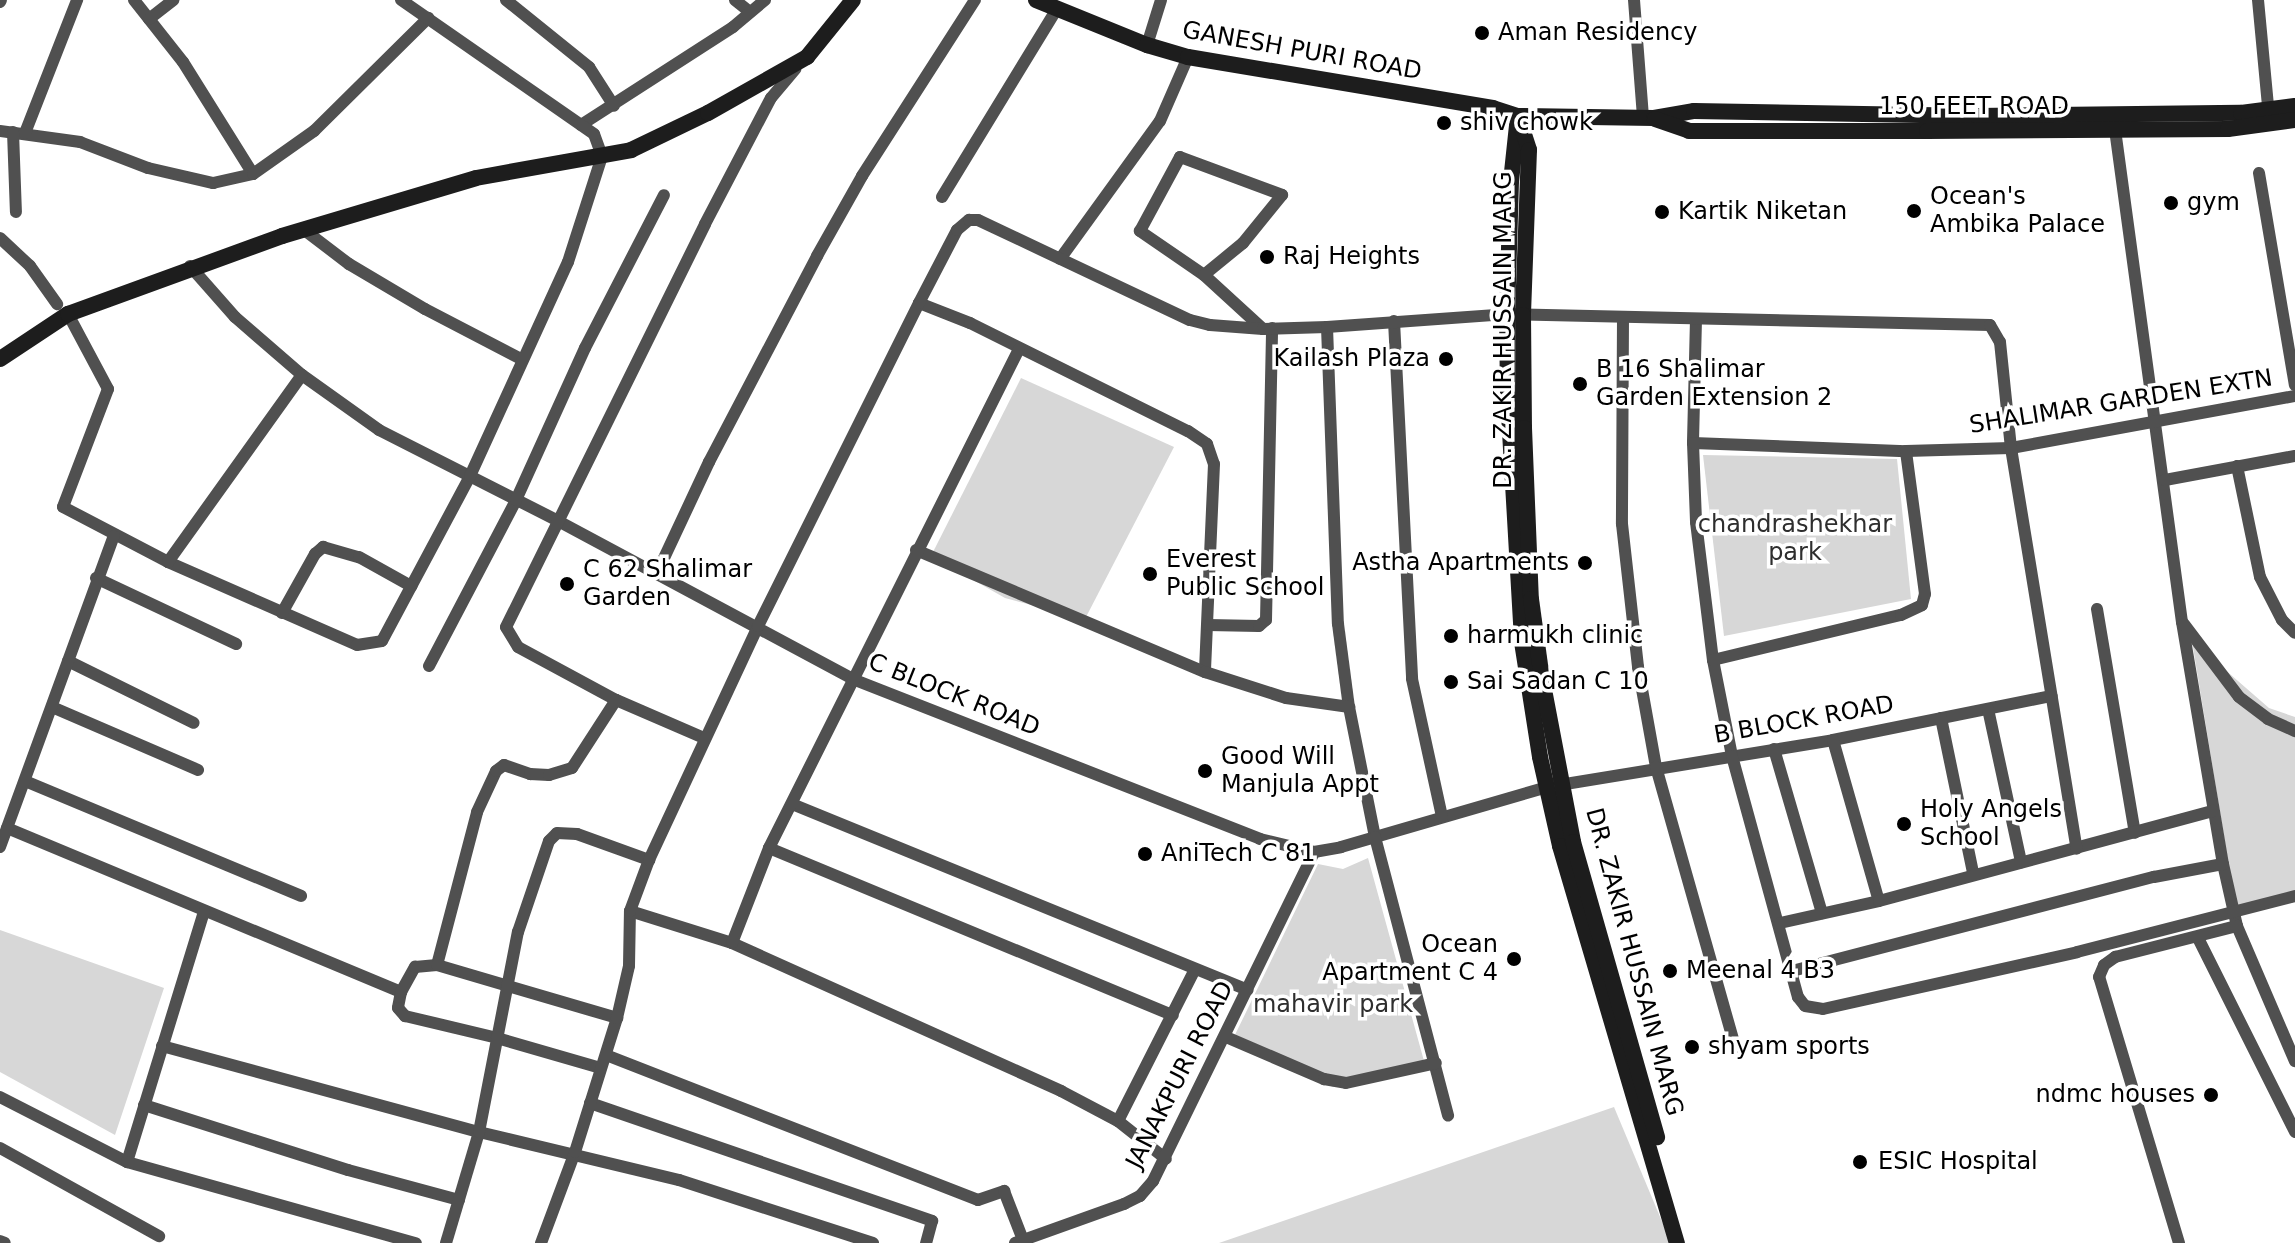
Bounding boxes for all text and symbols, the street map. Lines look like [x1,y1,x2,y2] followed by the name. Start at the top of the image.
[1180,16,1424,86] street label: GANESH PURI ROAD
[1498,19,1697,47] place label: Aman Residency
[1473,24,1491,42] marker: Aman Residency
[1879,93,2069,121] street label: 150 FEET ROAD
[1460,109,1593,137] place label: shiv chowk
[1435,114,1453,132] marker: shiv chowk
[1490,171,1518,489] street label: DR. ZAKIR HUSSAIN MARG
[1930,183,2105,239] place label: Ocean's Ambika Palace
[2187,189,2240,217] place label: gym
[2162,194,2180,212] marker: gym
[1678,198,1847,226] place label: Kartik Niketan
[1905,202,1923,220] marker: Ocean's Ambika Palace
[1653,203,1671,221] marker: Kartik Niketan
[1283,243,1420,271] place label: Raj Heights
[1258,248,1276,266] marker: Raj Heights
[1273,345,1430,373] place label: Kailash Plaza
[1437,350,1455,368] marker: Kailash Plaza
[1596,356,1832,412] place label: B 16 Shalimar Garden Extension 2
[1967,364,2275,440] street label: SHALIMAR GARDEN EXTN
[1571,375,1589,393] marker: B 16 Shalimar Garden Extension 2
[1698,511,1892,567] park label: chandrashekhar park
[1166,546,1324,602] place label: Everest Public School
[1352,549,1569,577] place label: Astha Apartments
[1576,554,1594,572] marker: Astha Apartments
[583,556,752,612] place label: C 62 Shalimar Garden
[1141,565,1159,583] marker: Everest Public School
[558,575,576,593] marker: C 62 Shalimar Garden
[1467,622,1643,650] place label: harmukh clinic
[1442,627,1460,645] marker: harmukh clinic
[864,647,1044,743] street label: C BLOCK ROAD
[1467,668,1649,696] place label: Sai Sadan C 10
[1442,673,1460,691] marker: Sai Sadan C 10
[1712,690,1896,750] street label: B BLOCK ROAD
[1221,743,1379,799] place label: Good Will Manjula Appt
[1196,762,1214,780] marker: Good Will Manjula Appt
[1920,796,2062,852] place label: Holy Angels School
[1579,805,1689,1119] street label: DR. ZAKIR HUSSAIN MARG
[1895,815,1913,833] marker: Holy Angels School
[1161,840,1316,868] place label: AniTech C 81
[1136,845,1154,863] marker: AniTech C 81
[1322,931,1498,987] place label: Ocean Apartment C 4
[1505,950,1523,968] marker: Ocean Apartment C 4
[1686,957,1835,985] place label: Meenal 4 B3
[1661,962,1679,980] marker: Meenal 4 B3
[1120,976,1240,1174] street label: JANAKPURI ROAD
[1253,991,1413,1019] park label: mahavir park
[1708,1033,1870,1061] place label: shyam sports
[1683,1038,1701,1056] marker: shyam sports
[2035,1081,2195,1109] place label: ndmc houses
[2202,1086,2220,1104] marker: ndmc houses
[1878,1148,2038,1176] place label: ESIC Hospital
[1849,1151,1871,1173] marker: ESIC Hospital

